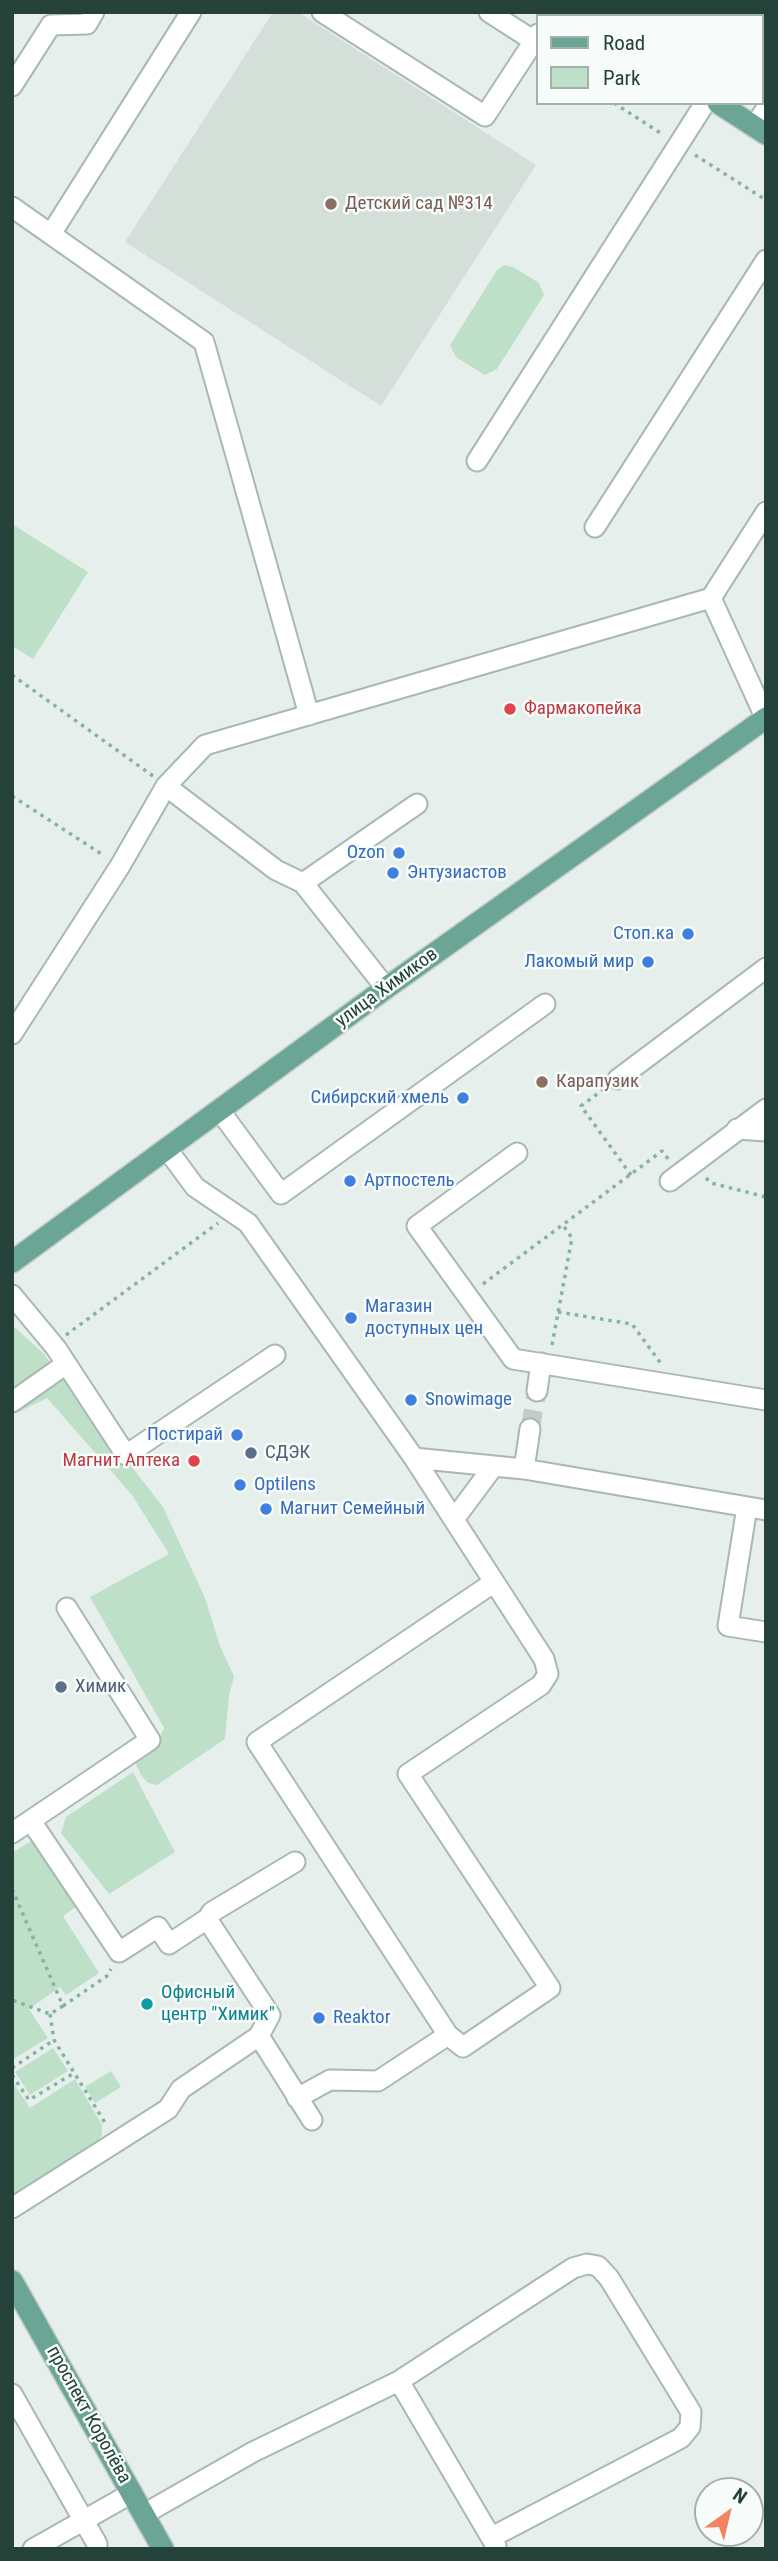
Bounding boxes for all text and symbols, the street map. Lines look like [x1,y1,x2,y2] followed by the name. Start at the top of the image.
[536,14,764,105] legend
[603,31,645,55] text: Road
[603,66,640,90] text: Park
[345,193,493,215] place label: Детский сад №314
[323,196,339,212] marker: Детский сад №314
[524,698,642,720] place label: Фармакопейка
[502,701,518,717] marker: Фармакопейка
[347,842,385,864] place label: Ozon
[391,845,407,861] marker: Ozon
[407,862,507,884] place label: Энтузиастов
[385,865,401,881] marker: Энтузиастов
[613,923,674,945] place label: Стоп.ка
[680,926,696,942] marker: Стоп.ка
[332,943,442,1033] street label: улица Химиков
[524,951,634,973] place label: Лакомый мир
[640,954,656,970] marker: Лакомый мир
[556,1071,639,1093] place label: Карапузик
[534,1074,550,1090] marker: Карапузик
[311,1087,449,1109] place label: Сибирский хмель
[455,1090,471,1106] marker: Сибирский хмель
[364,1170,455,1192] place label: Артпостель
[342,1173,358,1189] marker: Артпостель
[365,1296,483,1340] place label: Магазин доступных цен
[343,1310,359,1326] marker: Магазин доступных цен
[425,1389,512,1411] place label: Snowimage
[403,1392,419,1408] marker: Snowimage
[147,1424,223,1446] place label: Постирай
[229,1427,245,1443] marker: Постирай
[265,1442,310,1464] place label: СДЭК
[243,1445,259,1461] marker: СДЭК
[63,1450,180,1472] place label: Магнит Аптека
[186,1453,202,1469] marker: Магнит Аптека
[254,1474,316,1496] place label: Optilens
[232,1477,248,1493] marker: Optilens
[280,1498,425,1520] place label: Магнит Семейный
[258,1501,274,1517] marker: Магнит Семейный
[75,1676,126,1698] place label: Химик
[53,1679,69,1695] marker: Химик
[161,1982,275,2026] place label: Офисный центр "Химик"
[139,1996,155,2012] marker: Офисный центр "Химик"
[333,2007,390,2029] place label: Reaktor
[311,2010,327,2026] marker: Reaktor
[41,2342,135,2488] street label: проспект Королёва
[694,2477,764,2547] north arrow
[729,2483,751,2509] text: N

